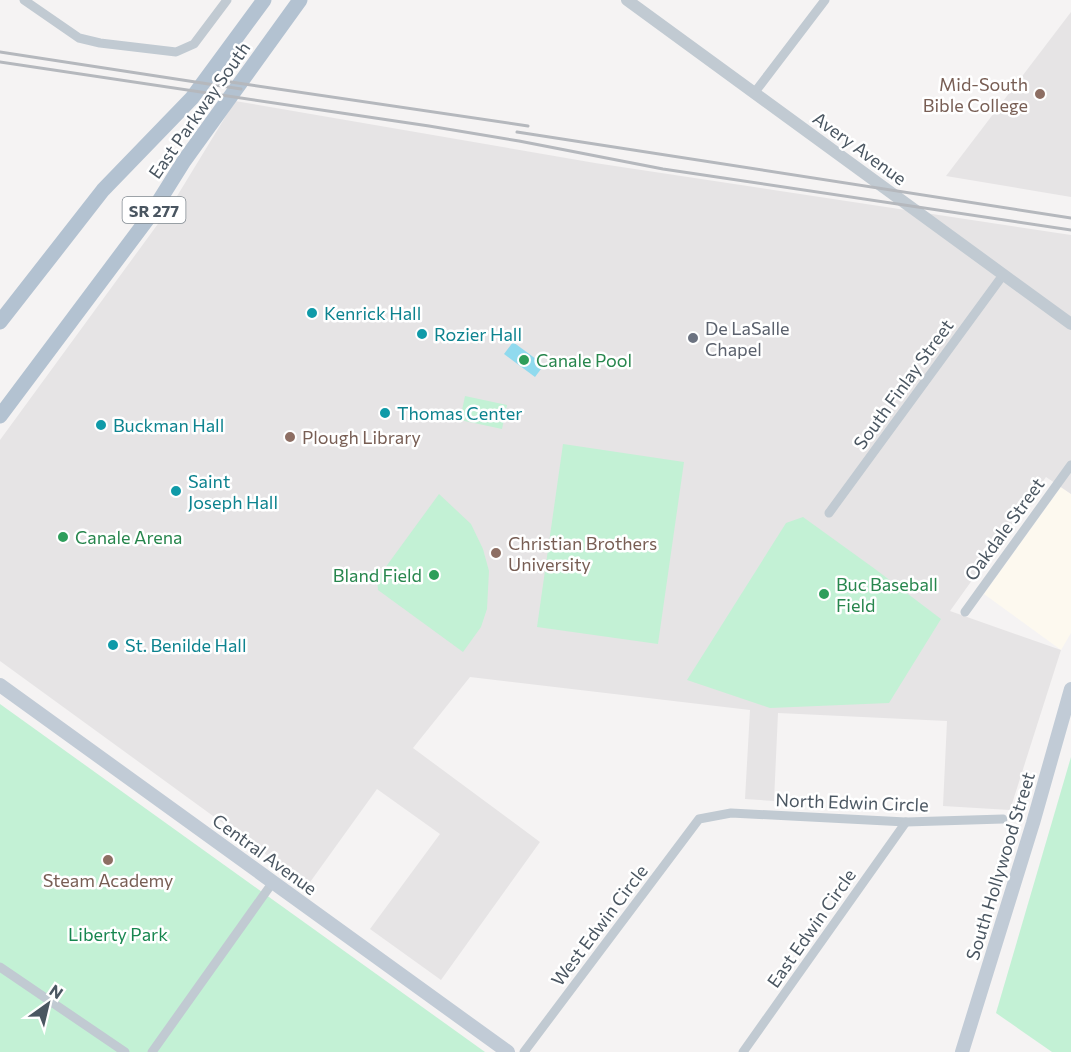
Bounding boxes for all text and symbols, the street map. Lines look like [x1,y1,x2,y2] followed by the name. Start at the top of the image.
[144,37,254,183] street label: East Parkway South
[923,73,1028,116] place label: Mid-South Bible College
[1033,87,1047,101] marker: Mid-South Bible College
[809,107,911,189] street label: Avery Avenue
[122,197,186,223] road number: SR 277
[324,302,421,324] place label: Kenrick Hall
[305,306,319,320] marker: Kenrick Hall
[848,315,958,453] street label: South Finlay Street
[705,317,790,360] place label: De LaSalle Chapel
[434,323,522,345] place label: Rozier Hall
[415,327,429,341] marker: Rozier Hall
[686,331,700,345] marker: De LaSalle Chapel
[536,349,632,371] place label: Canale Pool
[517,353,531,367] marker: Canale Pool
[397,402,522,424] place label: Thomas Center
[378,406,392,420] marker: Thomas Center
[113,414,224,436] place label: Buckman Hall
[94,418,108,432] marker: Buckman Hall
[302,426,421,448] place label: Plough Library
[283,430,297,444] marker: Plough Library
[188,470,278,513] place label: Saint Joseph Hall
[959,473,1049,585] street label: Oakdale Street
[169,484,183,498] marker: Saint Joseph Hall
[75,526,183,548] place label: Canale Arena
[56,530,70,544] marker: Canale Arena
[508,532,657,575] place label: Christian Brothers University
[489,546,503,560] marker: Christian Brothers University
[333,564,422,586] place label: Bland Field
[427,568,441,582] marker: Bland Field
[836,573,938,616] place label: Buc Baseball Field
[817,587,831,601] marker: Buc Baseball Field
[125,634,246,656] place label: St. Benilde Hall
[106,638,120,652] marker: St. Benilde Hall
[961,769,1039,963] street label: South Hollywood Street
[775,788,929,816] street label: North Edwin Circle
[208,809,322,899] street label: Central Avenue
[101,853,115,867] marker: Steam Academy
[546,860,652,990] street label: West Edwin Circle
[762,864,860,992] street label: East Edwin Circle
[43,869,173,891] place label: Steam Academy
[68,923,168,945] park label: Liberty Park
[18,974,78,1034] north arrow
[46,980,67,1002] text: N

